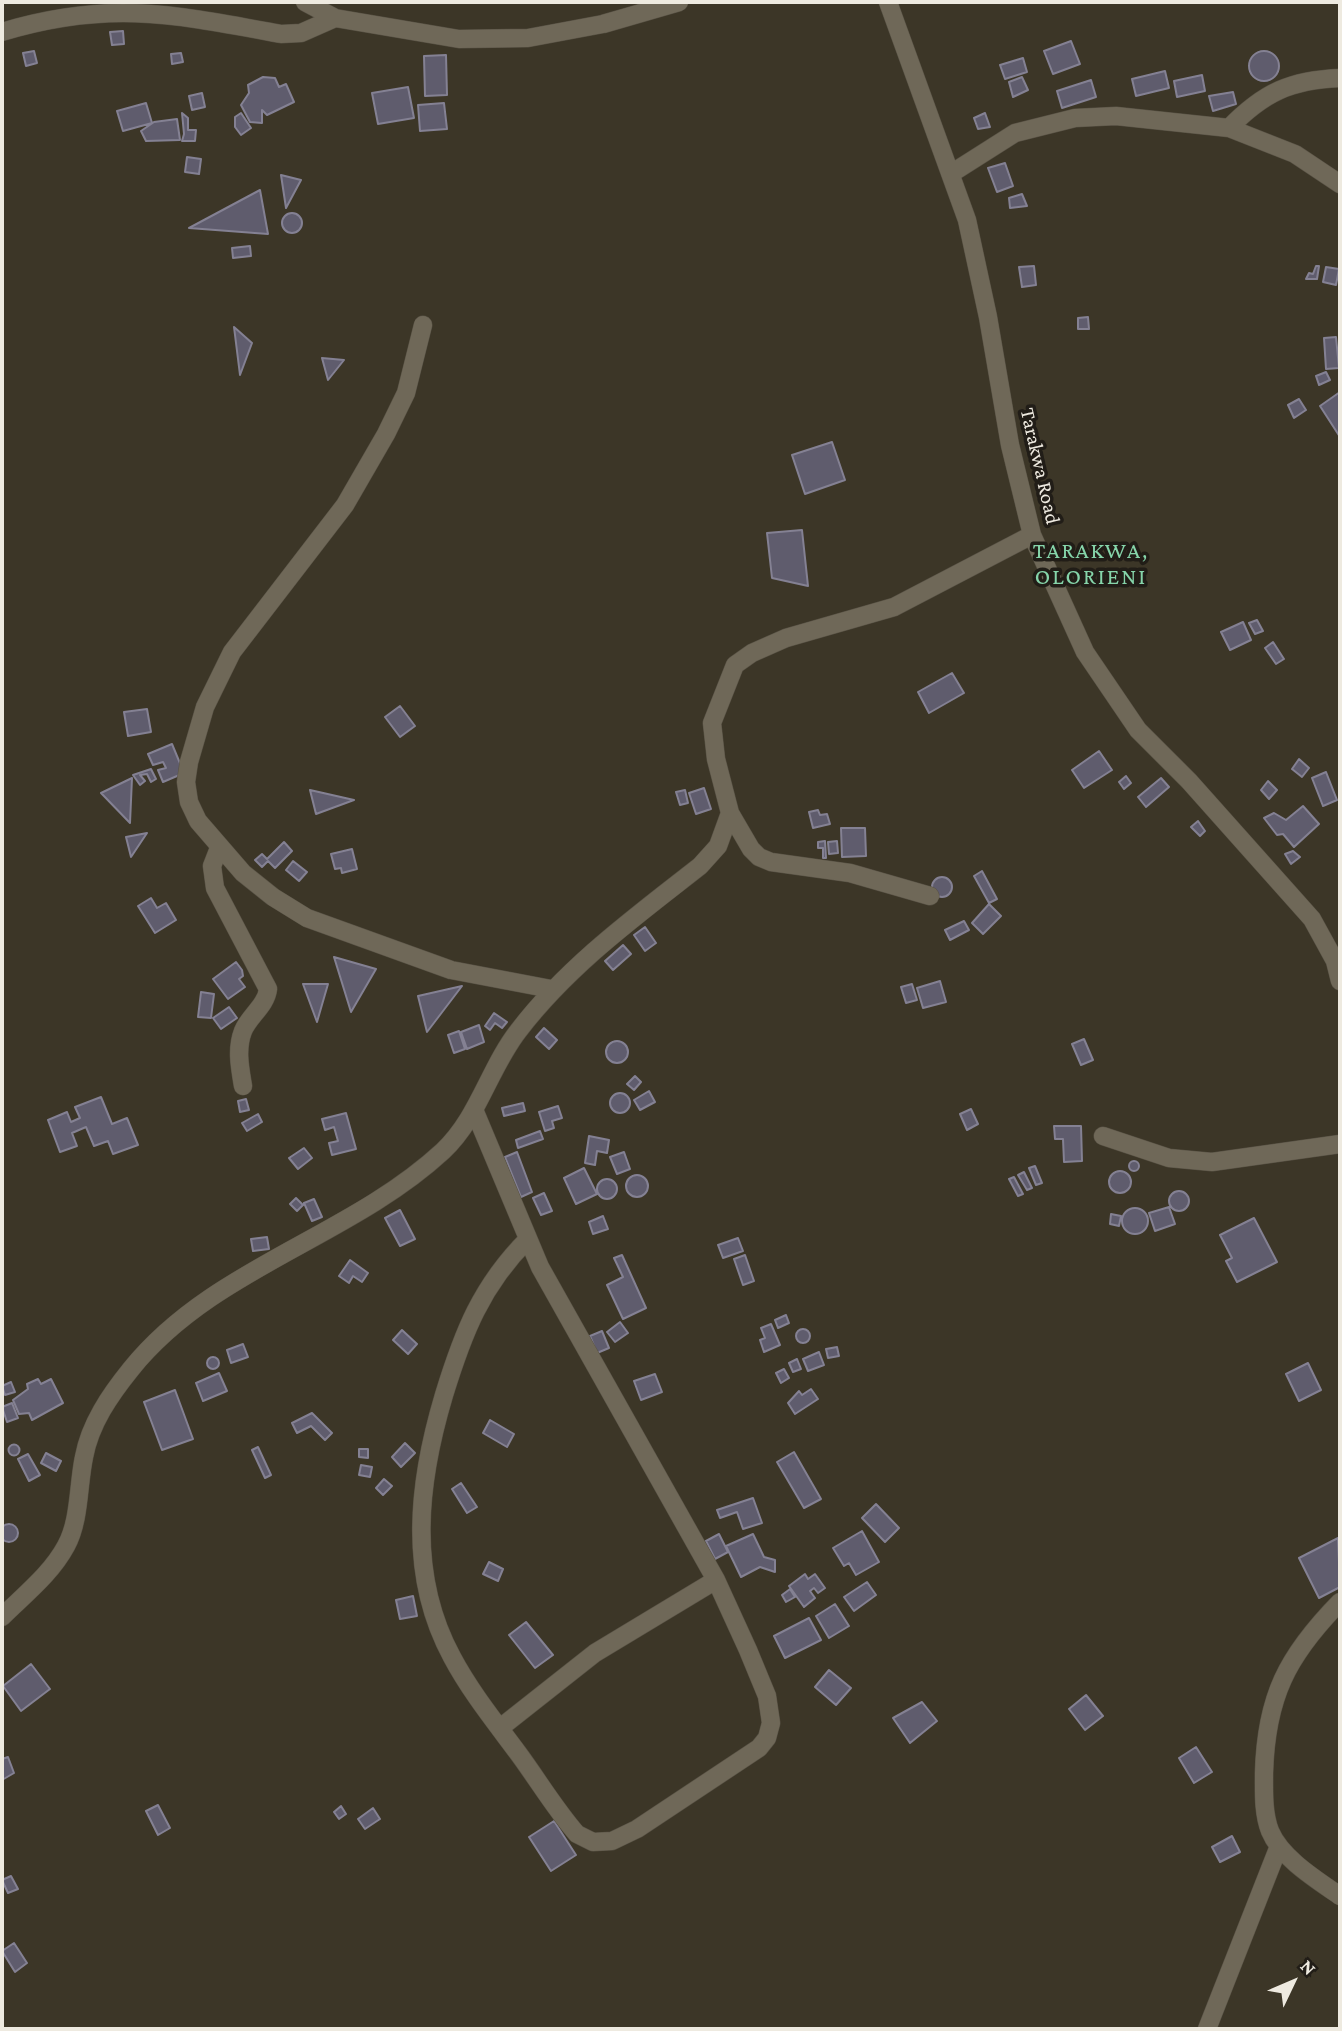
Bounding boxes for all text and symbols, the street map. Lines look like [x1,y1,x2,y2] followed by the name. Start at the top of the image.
[1014,405,1066,527] street label: Tarakwa Road
[1034,537,1148,591] district label: TARAKWA, OLORIENI
[1258,1947,1328,2017] north arrow
[1296,1955,1321,1979] text: N

